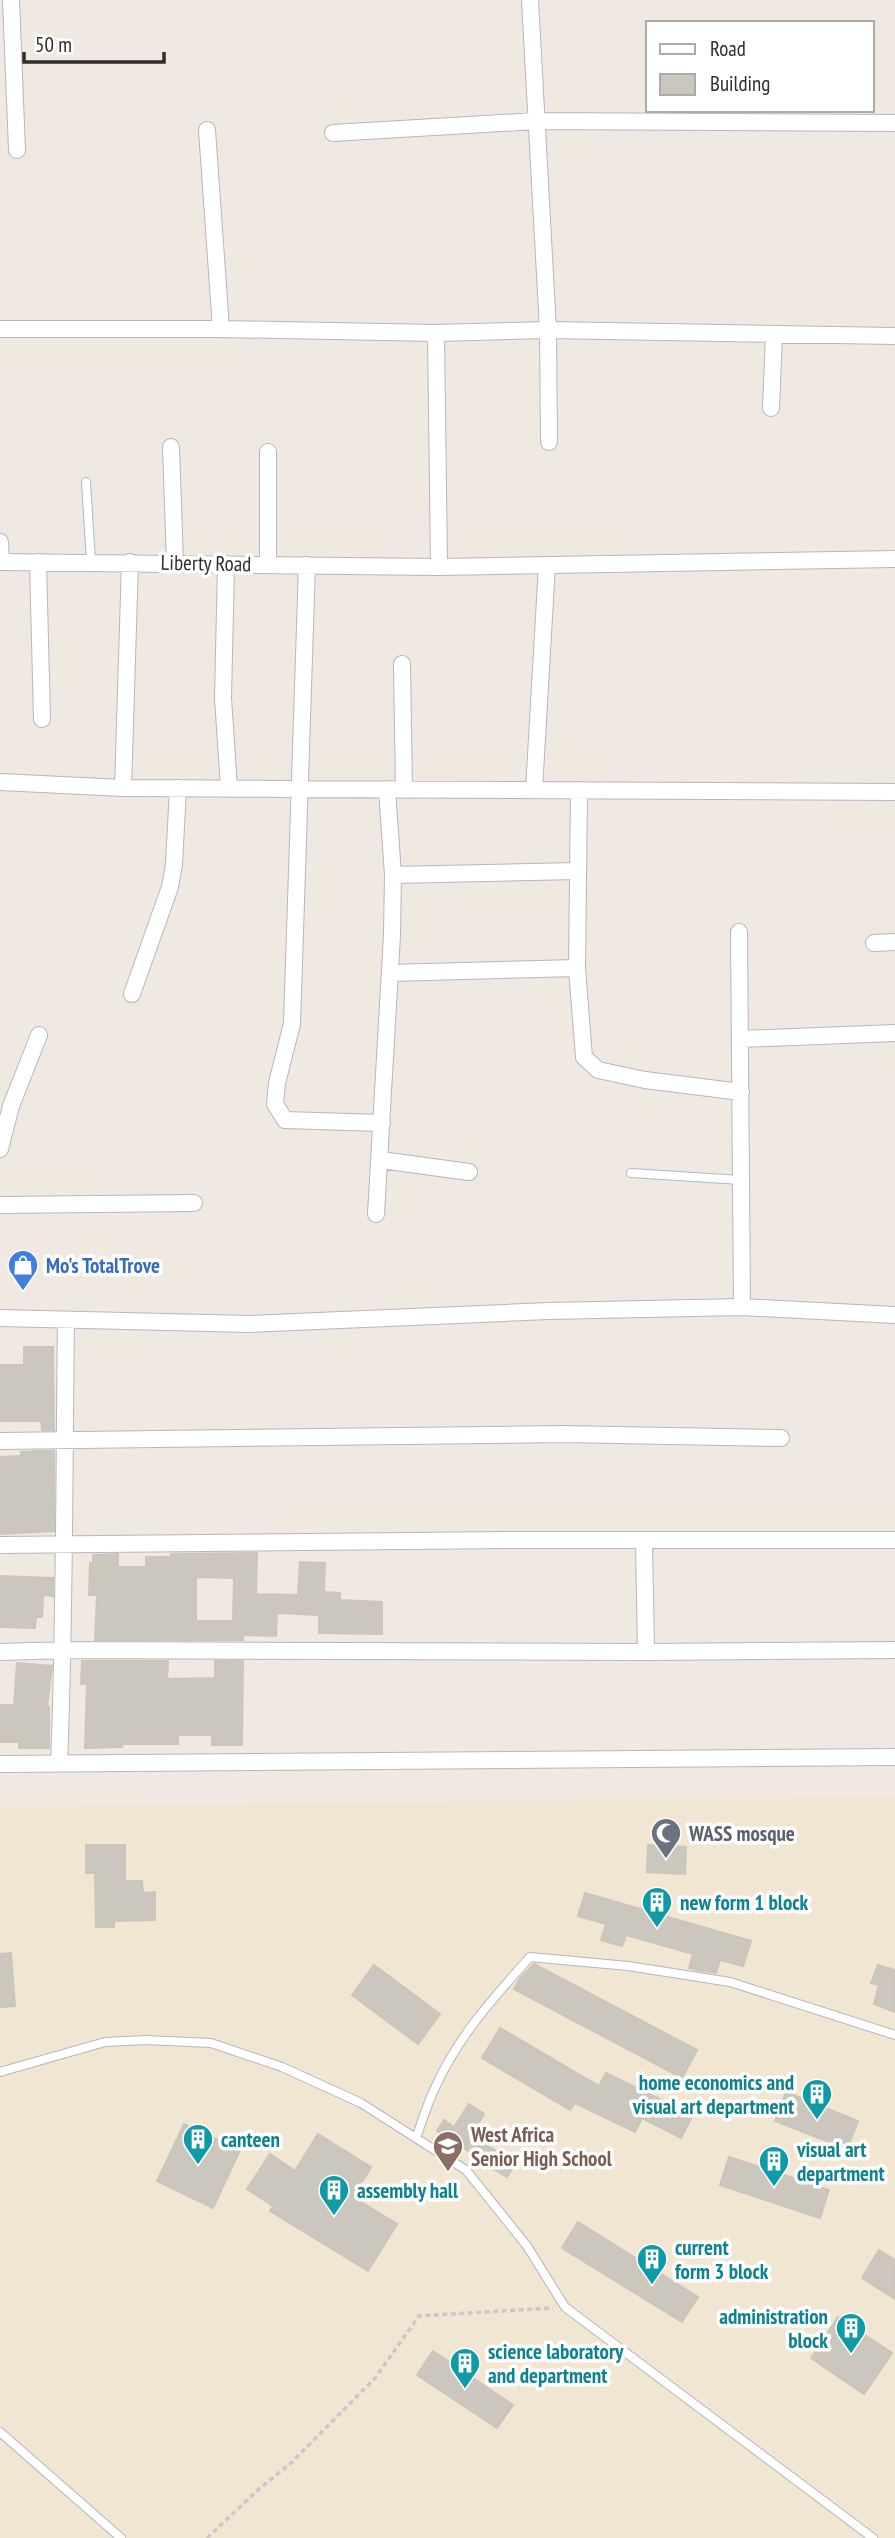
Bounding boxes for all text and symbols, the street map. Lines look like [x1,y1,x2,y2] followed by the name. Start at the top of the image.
[24,21,164,65] scale bar
[646,21,874,112] legend
[35,31,72,58] text: 50 m
[710,35,746,62] text: Road
[710,70,770,97] text: Building
[161,549,251,577] street label: Liberty Road
[6,1248,40,1292] shop icon: Mo's TotalTrove
[46,1252,160,1279] place label: Mo's TotalTrove
[649,1816,683,1860] mosque icon: WASS mosque
[688,1820,795,1847] place label: WASS mosque
[640,1885,674,1929] building icon: new form 1 block
[680,1889,809,1916] place label: new form 1 block
[632,2069,794,2120] place label: home economics and visual art department
[800,2077,834,2121] building icon: home economics and visual art department
[470,2121,613,2172] place label: West Africa Senior High School
[181,2122,215,2166] building icon: canteen
[221,2126,280,2153] place label: canteen
[431,2129,465,2173] school or university icon: West Africa Senior High School
[796,2136,885,2187] place label: visual art department
[757,2144,791,2188] building icon: visual art department
[317,2173,351,2217] building icon: assembly hall
[357,2177,459,2204] place label: assembly hall
[675,2234,769,2285] place label: current form 3 block
[635,2242,669,2286] building icon: current form 3 block
[719,2303,828,2354] place label: administration block
[834,2311,868,2355] building icon: administration block
[488,2338,624,2389] place label: science laboratory and department
[448,2346,482,2390] building icon: science laboratory and department

